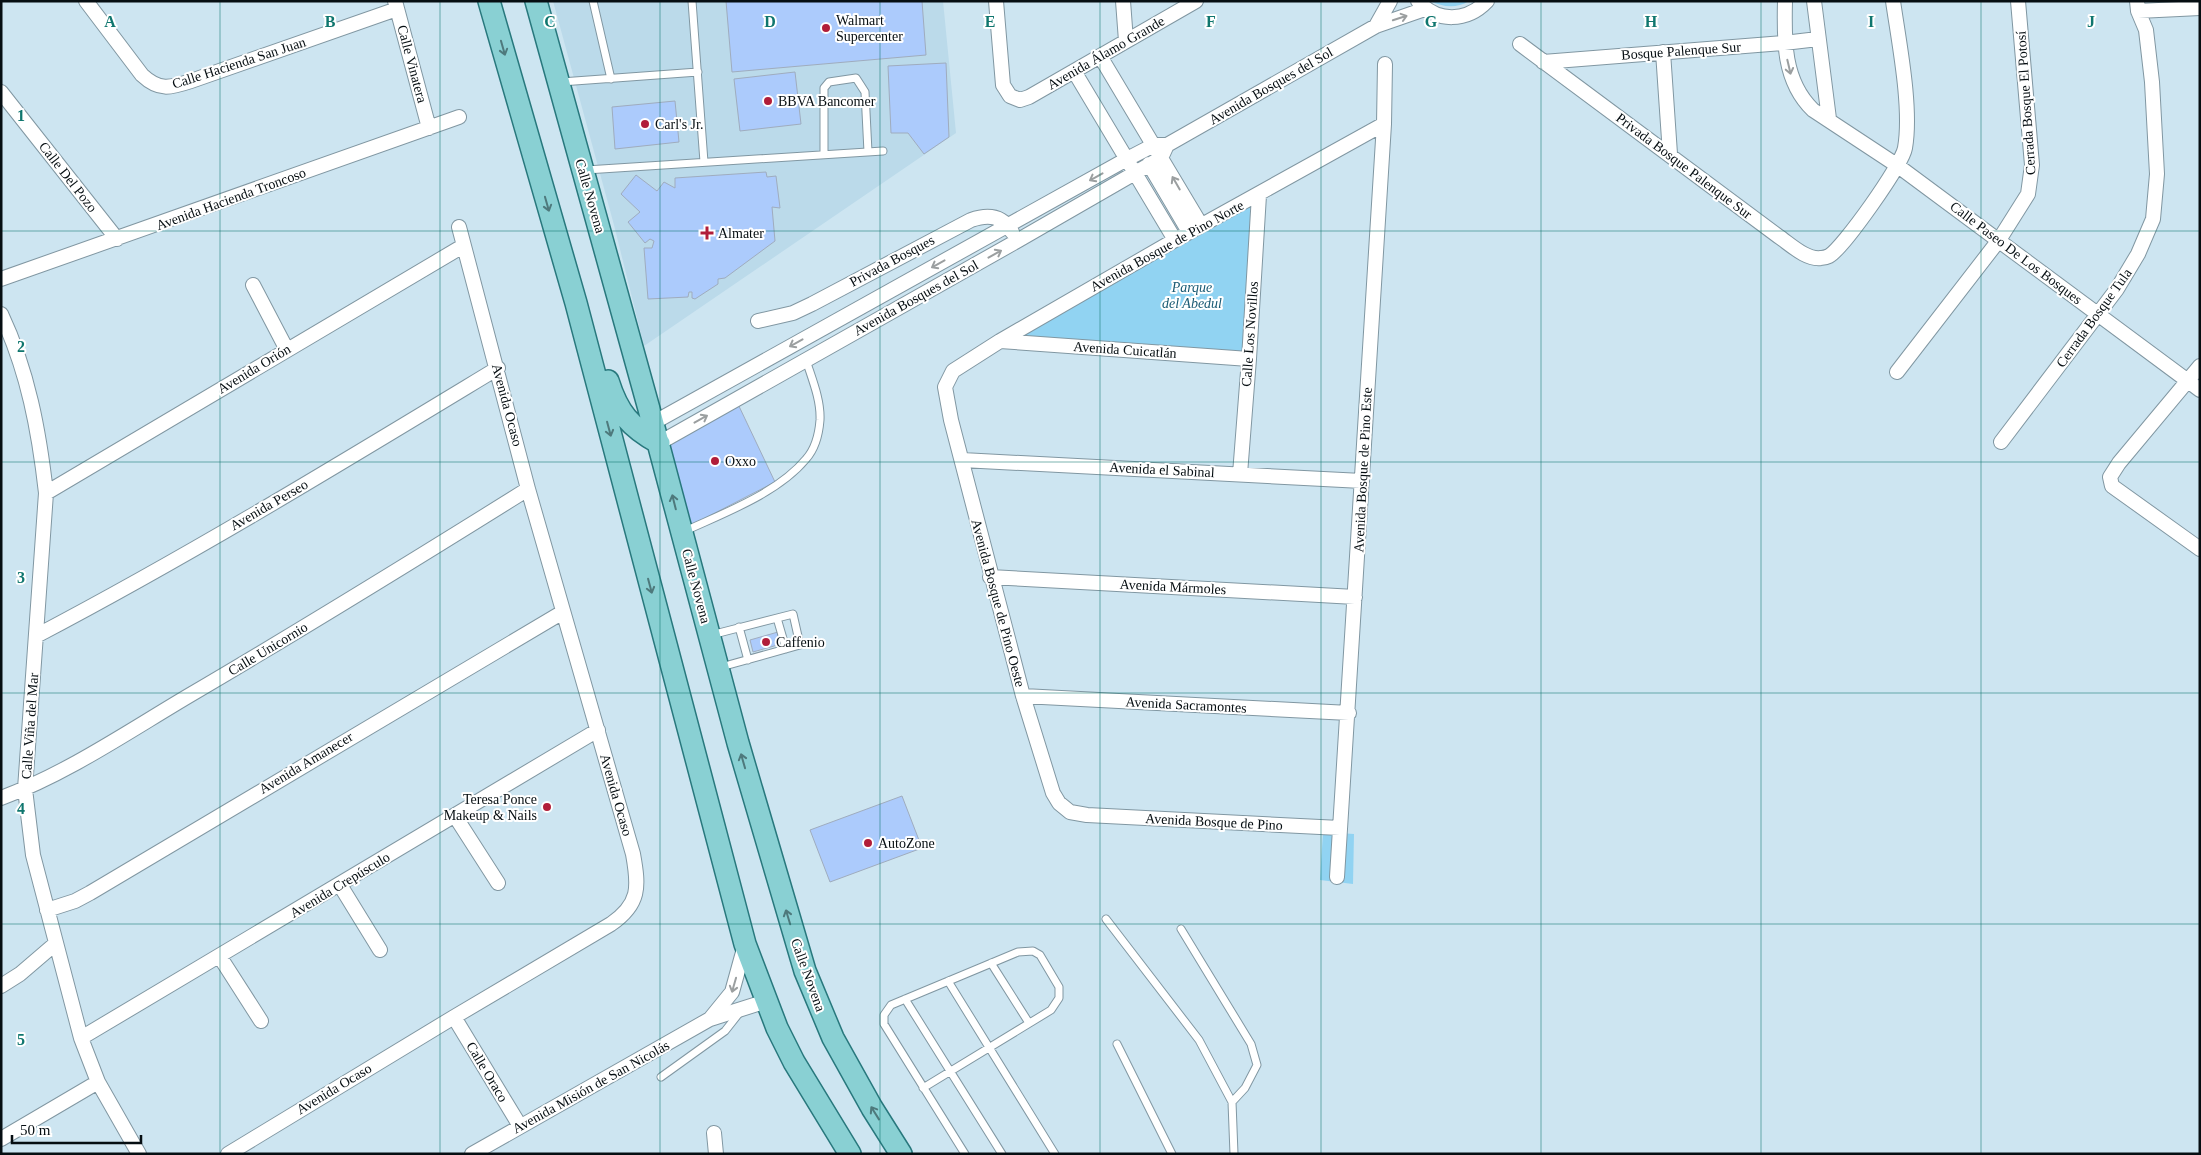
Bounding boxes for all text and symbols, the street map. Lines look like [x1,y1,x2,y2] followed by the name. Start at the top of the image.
[1044,12,1167,93] street label: Avenida Álamo Grande
[1392,12,1408,22] one-way arrow
[104,13,116,30] text: A
[325,13,336,30] text: B
[544,13,556,30] text: C
[764,13,776,30] text: D
[836,13,903,44] place label: Walmart Supercenter
[985,13,995,30] text: E
[1206,13,1216,30] text: F
[1425,13,1438,30] text: G
[1645,13,1658,30] text: H
[1868,13,1874,30] text: I
[2087,13,2095,30] text: J
[820,22,832,34] marker: Walmart Supercenter
[394,23,430,105] street label: Calle Vinatera
[2013,30,2039,175] street label: Cerrada Bosque El Potosí
[170,34,308,92] street label: Calle Hacienda San Juan
[1621,39,1742,63] street label: Bosque Palenque Sur
[498,40,508,56] one-way arrow
[1207,44,1336,128] street label: Avenida Bosques del Sol
[1785,58,1794,74] one-way arrow
[778,94,876,109] place label: BBVA Bancomer
[762,95,774,107] marker: BBVA Bancomer
[17,107,25,124] text: 1
[1613,110,1755,222] street label: Privada Bosque Palenque Sur
[655,117,703,132] place label: Carl's Jr.
[639,118,651,130] marker: Carl's Jr.
[36,139,100,215] street label: Calle Del Pozo
[572,157,608,236] street label: Calle Novena
[154,165,308,233] street label: Avenida Hacienda Troncoso
[1088,172,1103,182] one-way arrow
[1171,176,1181,191] one-way arrow
[543,196,553,212] one-way arrow
[1088,197,1246,295] street label: Avenida Bosque de Pino Norte
[1947,199,2085,307] street label: Calle Paseo De Los Bosques
[700,226,714,240] marker: Almater
[718,226,764,241] place label: Almater
[847,232,937,290] street label: Privada Bosques
[988,249,1003,259] one-way arrow
[851,257,981,339] street label: Avenida Bosques del Sol
[931,259,946,269] one-way arrow
[2053,265,2135,370] street label: Cerrada Bosque Tula
[1162,280,1222,311] park label: Parque del Abedul
[1239,281,1261,387] street label: Calle Los Novillos
[17,338,25,355] text: 2
[790,339,804,349] one-way arrow
[1073,339,1177,361] street label: Avenida Cuicatlán
[215,341,293,397] street label: Avenida Orión
[489,362,525,448] street label: Avenida Ocaso
[1351,387,1375,553] street label: Avenida Bosque de Pino Este
[693,414,708,423] one-way arrow
[605,420,614,436] one-way arrow
[725,454,756,469] place label: Oxxo
[709,455,721,467] marker: Oxxo
[1109,460,1215,480] street label: Avenida el Sabinal
[227,477,311,533] street label: Avenida Perseo
[669,495,678,511] one-way arrow
[968,517,1028,689] street label: Avenida Bosque de Pino Oeste
[679,547,713,626] street label: Calle Novena
[17,569,25,586] text: 3
[646,577,655,593] one-way arrow
[1119,577,1227,597] street label: Avenida Mármoles
[226,619,310,679] street label: Calle Unicornio
[776,635,825,650] place label: Caffenio
[760,636,772,648] marker: Caffenio
[19,672,41,780] street label: Calle Viña del Mar
[1125,694,1247,716] street label: Avenida Sacramontes
[256,729,356,797] street label: Avenida Amanecer
[597,752,635,838] street label: Avenida Ocaso
[738,753,747,769] one-way arrow
[444,792,537,823] place label: Teresa Ponce Makeup & Nails
[17,800,25,817] text: 4
[541,801,553,813] marker: Teresa Ponce Makeup & Nails
[1145,811,1283,833] street label: Avenida Bosque de Pino
[878,836,935,851] place label: AutoZone
[862,837,874,849] marker: AutoZone
[287,849,393,921] street label: Avenida Crepúsculo
[783,909,793,925] one-way arrow
[788,936,828,1014] street label: Calle Novena
[728,976,738,992] one-way arrow
[17,1031,25,1048] text: 5
[510,1038,672,1136] street label: Avenida Misión de San Nicolás
[463,1039,511,1105] street label: Calle Oraco
[294,1061,374,1117] street label: Avenida Ocaso
[870,1106,880,1120] one-way arrow
[12,1112,141,1144] scale bar
[20,1122,51,1138] text: 50 m

